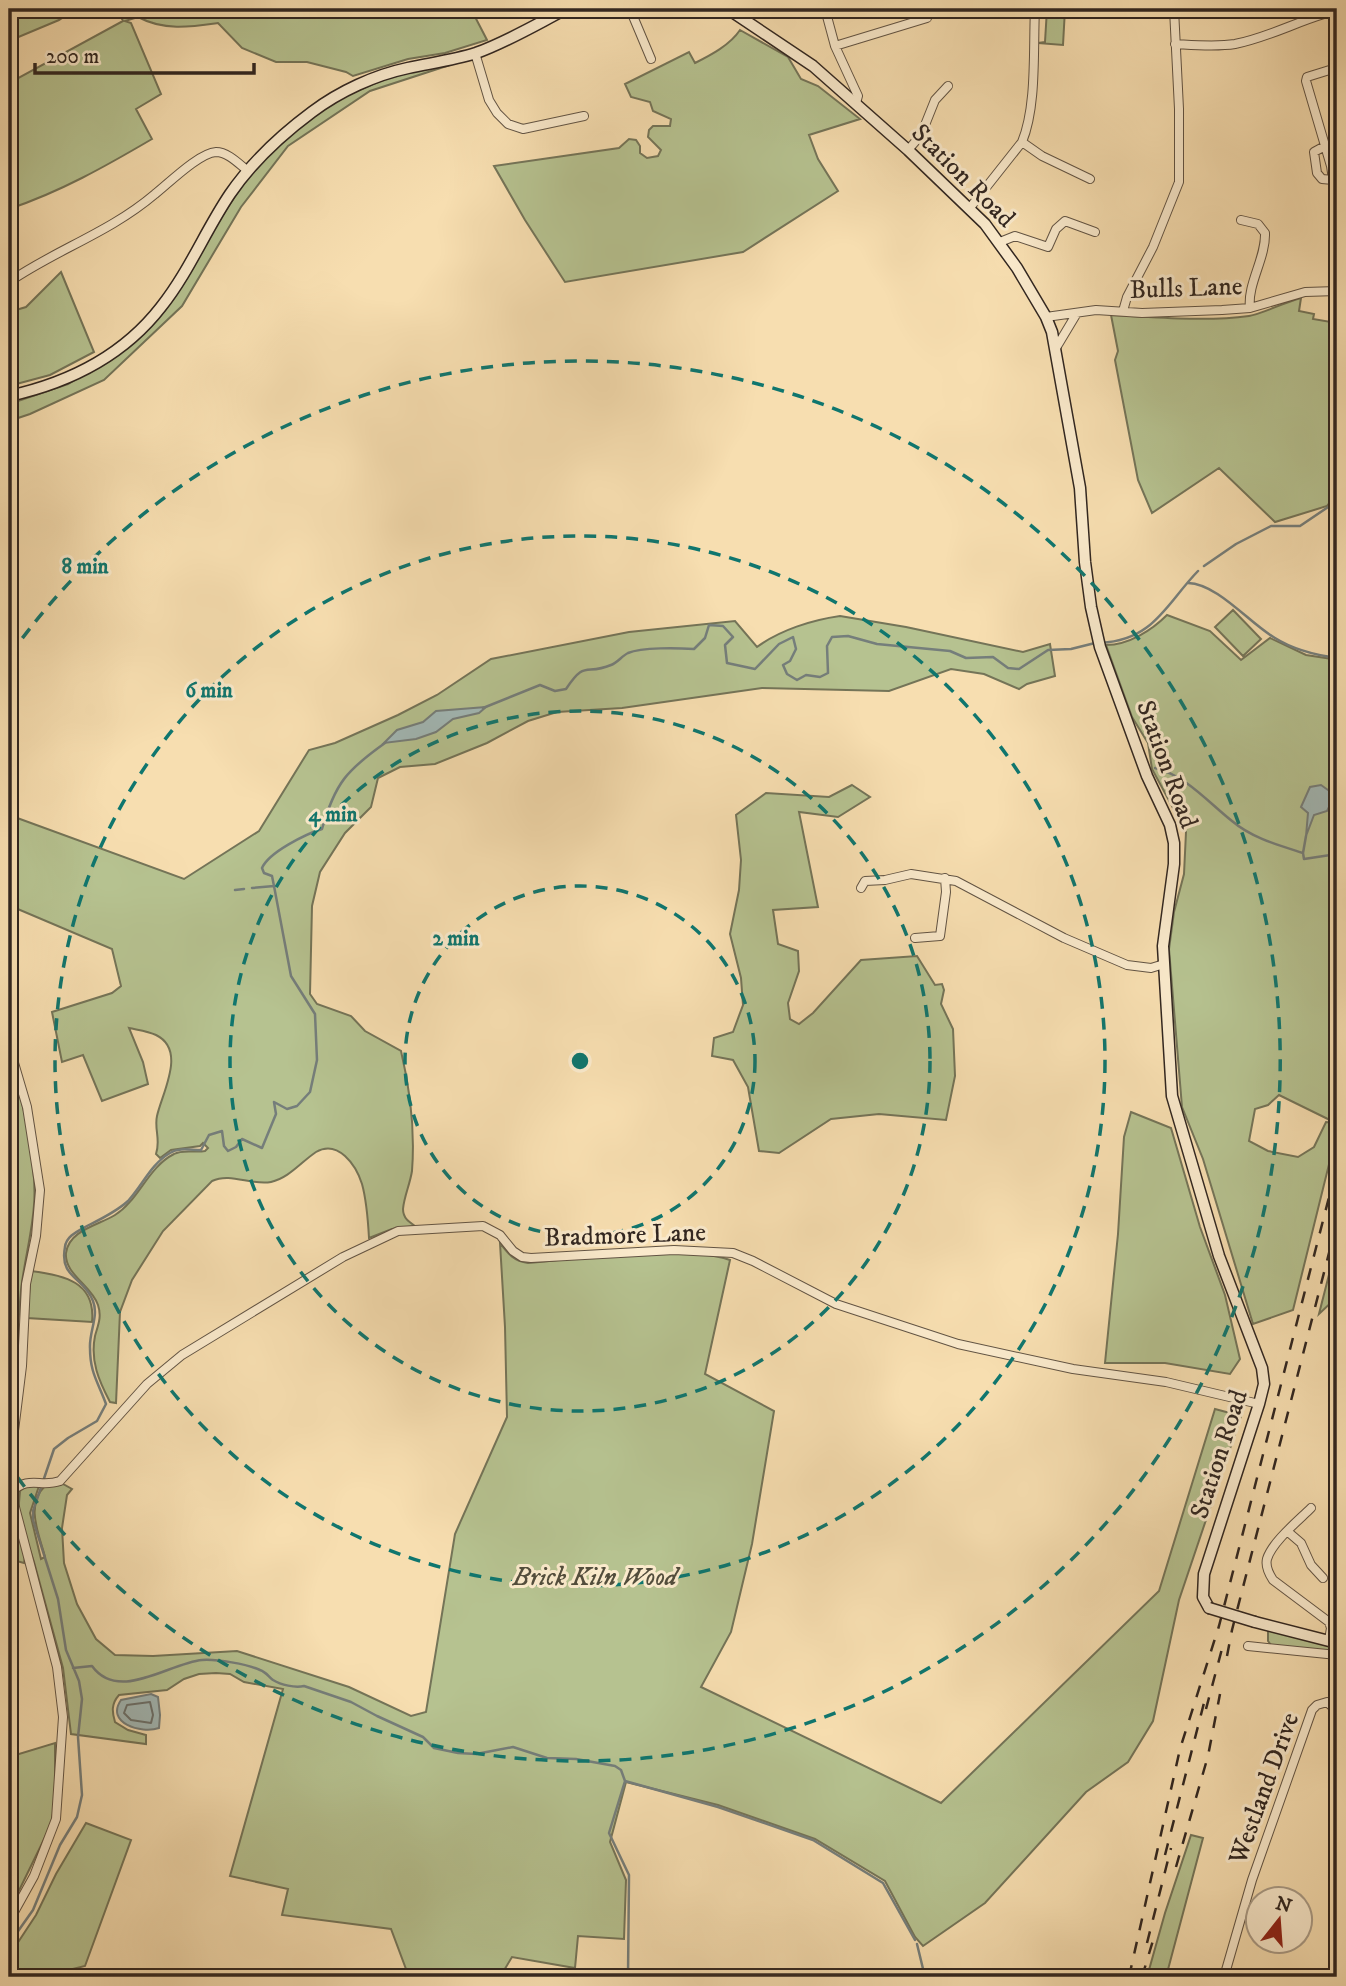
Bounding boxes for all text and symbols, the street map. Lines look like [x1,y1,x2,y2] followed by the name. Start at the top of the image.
[35,32,254,76] scale bar
[46,44,99,70] text: 200 m
[904,117,1022,235] street label: Station Road
[1129,270,1243,307] street label: Bulls Lane
[61,554,110,580] text: 8 min
[185,678,234,704] text: 6 min
[1128,696,1205,833] street label: Station Road
[309,802,358,828] text: 4 min
[433,926,481,952] text: 2 min
[568,1049,592,1073] centre of rings
[543,1216,707,1255] street label: Bradmore Lane
[1183,1386,1256,1523] street label: Station Road
[512,1561,681,1594] park label: Brick Kiln Wood
[1221,1708,1307,1870] street label: Westland Drive
[1244,1884,1314,1954] north arrow
[1273,1892,1295,1919] text: N

